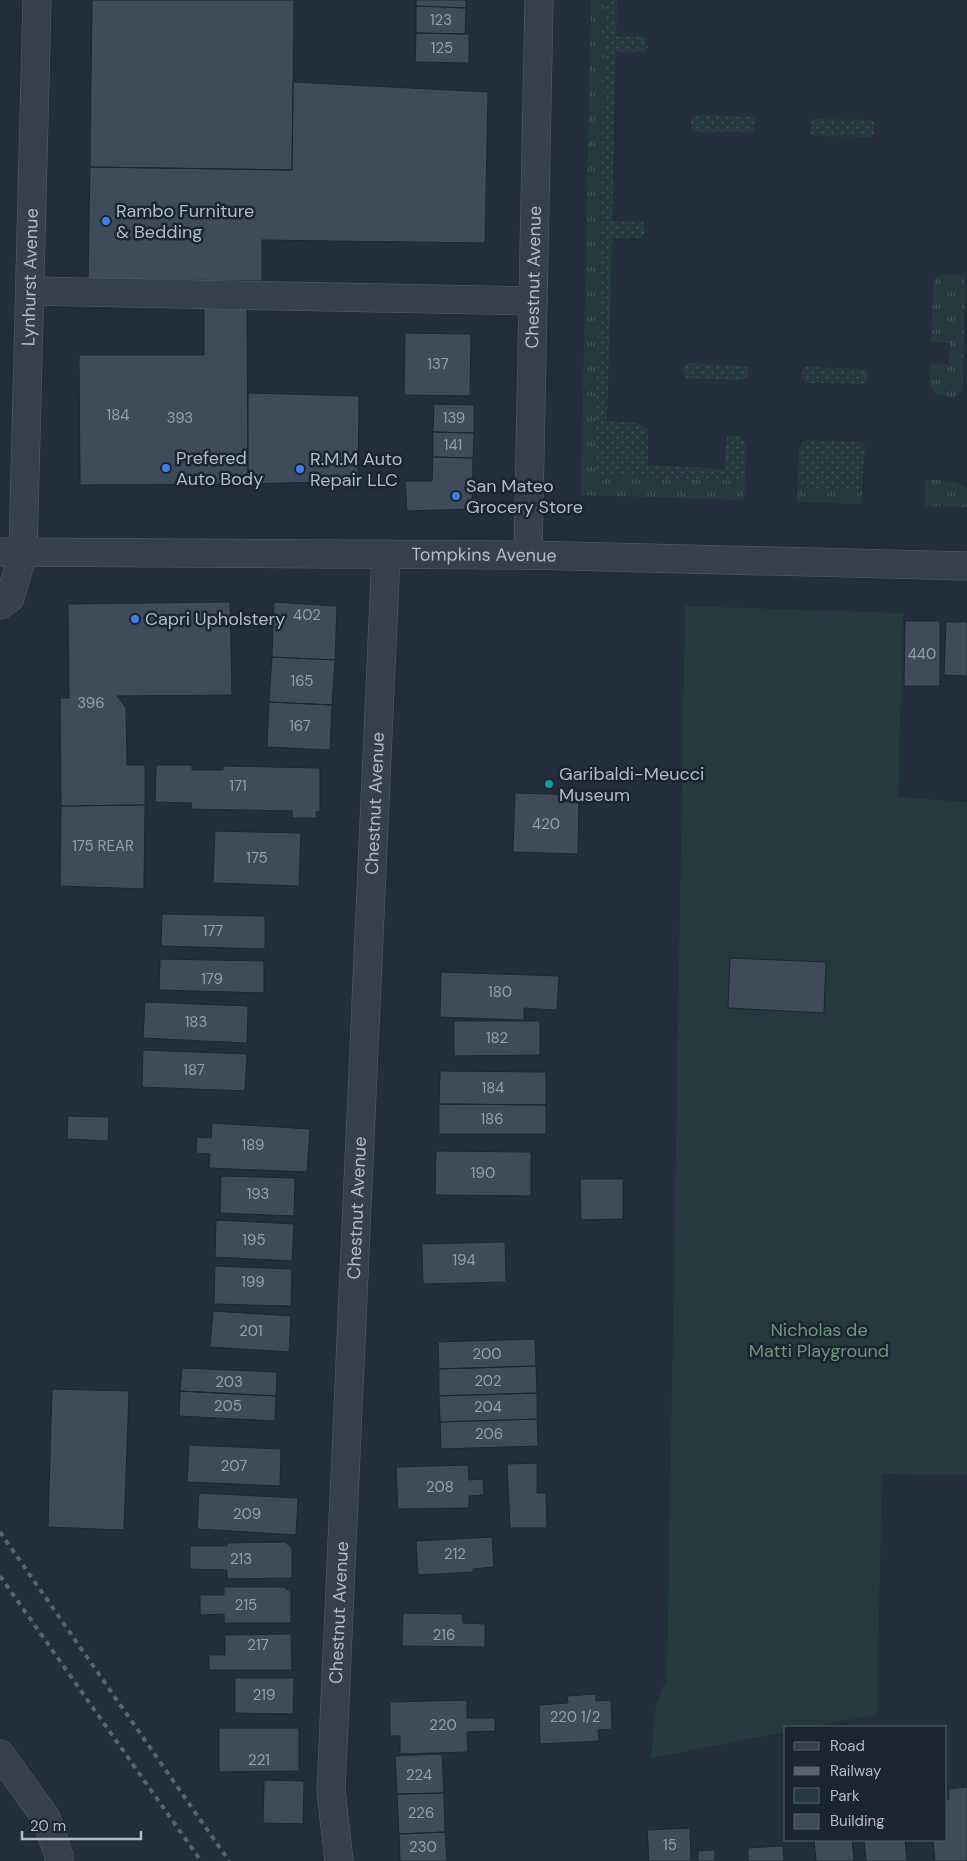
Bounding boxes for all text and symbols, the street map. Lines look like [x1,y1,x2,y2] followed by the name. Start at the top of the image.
[430,10,452,30] house number: 123
[431,38,453,58] house number: 125
[116,199,254,244] place label: Rambo Furniture & Bedding
[520,205,547,349] street label: Chestnut Avenue
[16,208,44,346] street label: Lynhurst Avenue
[100,215,112,227] marker: Rambo Furniture & Bedding
[427,354,449,374] house number: 137
[107,405,129,425] house number: 184
[167,408,193,428] house number: 393
[443,408,465,428] house number: 139
[444,435,462,455] house number: 141
[176,446,263,491] place label: Prefered Auto Body
[310,447,402,492] place label: R.M.M Auto Repair LLC
[160,462,172,474] marker: Prefered Auto Body
[294,463,306,475] marker: R.M.M Auto Repair LLC
[466,474,583,519] place label: San Mateo Grocery Store
[450,490,462,502] marker: San Mateo Grocery Store
[411,542,557,568] street label: Tompkins Avenue
[293,605,321,625] house number: 402
[145,607,285,631] place label: Capri Upholstery
[129,613,141,625] marker: Capri Upholstery
[908,644,936,664] house number: 440
[291,671,313,691] house number: 165
[77,693,105,713] house number: 396
[289,716,311,736] house number: 167
[360,731,390,875] street label: Chestnut Avenue
[559,762,704,807] place label: Garibaldi-Meucci Museum
[229,776,247,796] house number: 171
[543,778,555,790] marker: Garibaldi-Meucci Museum
[532,814,560,834] house number: 420
[72,836,134,856] house number: 175 REAR
[246,848,268,868] house number: 175
[203,921,223,941] house number: 177
[201,969,223,989] house number: 179
[488,982,512,1002] house number: 180
[185,1012,207,1032] house number: 183
[486,1028,508,1048] house number: 182
[183,1060,205,1080] house number: 187
[482,1078,504,1098] house number: 184
[480,1109,504,1129] house number: 186
[242,1135,264,1155] house number: 189
[342,1136,372,1280] street label: Chestnut Avenue
[471,1163,495,1183] house number: 190
[247,1184,269,1204] house number: 193
[242,1230,266,1250] house number: 195
[452,1250,476,1270] house number: 194
[241,1272,265,1292] house number: 199
[749,1318,889,1363] park label: Nicholas de Matti Playground
[239,1321,263,1341] house number: 201
[472,1344,502,1364] house number: 200
[474,1371,502,1391] house number: 202
[215,1372,243,1392] house number: 203
[214,1396,242,1416] house number: 205
[474,1397,502,1417] house number: 204
[475,1424,503,1444] house number: 206
[221,1456,247,1476] house number: 207
[426,1477,454,1497] house number: 208
[233,1504,261,1524] house number: 209
[324,1541,354,1685] street label: Chestnut Avenue
[444,1544,466,1564] house number: 212
[230,1549,252,1569] house number: 213
[235,1595,257,1615] house number: 215
[433,1625,455,1645] house number: 216
[247,1635,269,1655] house number: 217
[253,1685,275,1705] house number: 219
[550,1707,600,1727] house number: 220 1/2
[429,1715,457,1735] house number: 220
[784,1726,947,1841] legend
[830,1736,865,1756] text: Road
[248,1750,270,1770] house number: 221
[830,1761,882,1781] text: Railway
[406,1765,432,1785] house number: 224
[830,1786,860,1806] text: Park
[408,1803,434,1823] house number: 226
[22,1808,141,1840] scale bar
[830,1811,885,1831] text: Building
[30,1816,66,1836] text: 20 m
[663,1835,677,1855] house number: 15
[409,1837,437,1857] house number: 230

